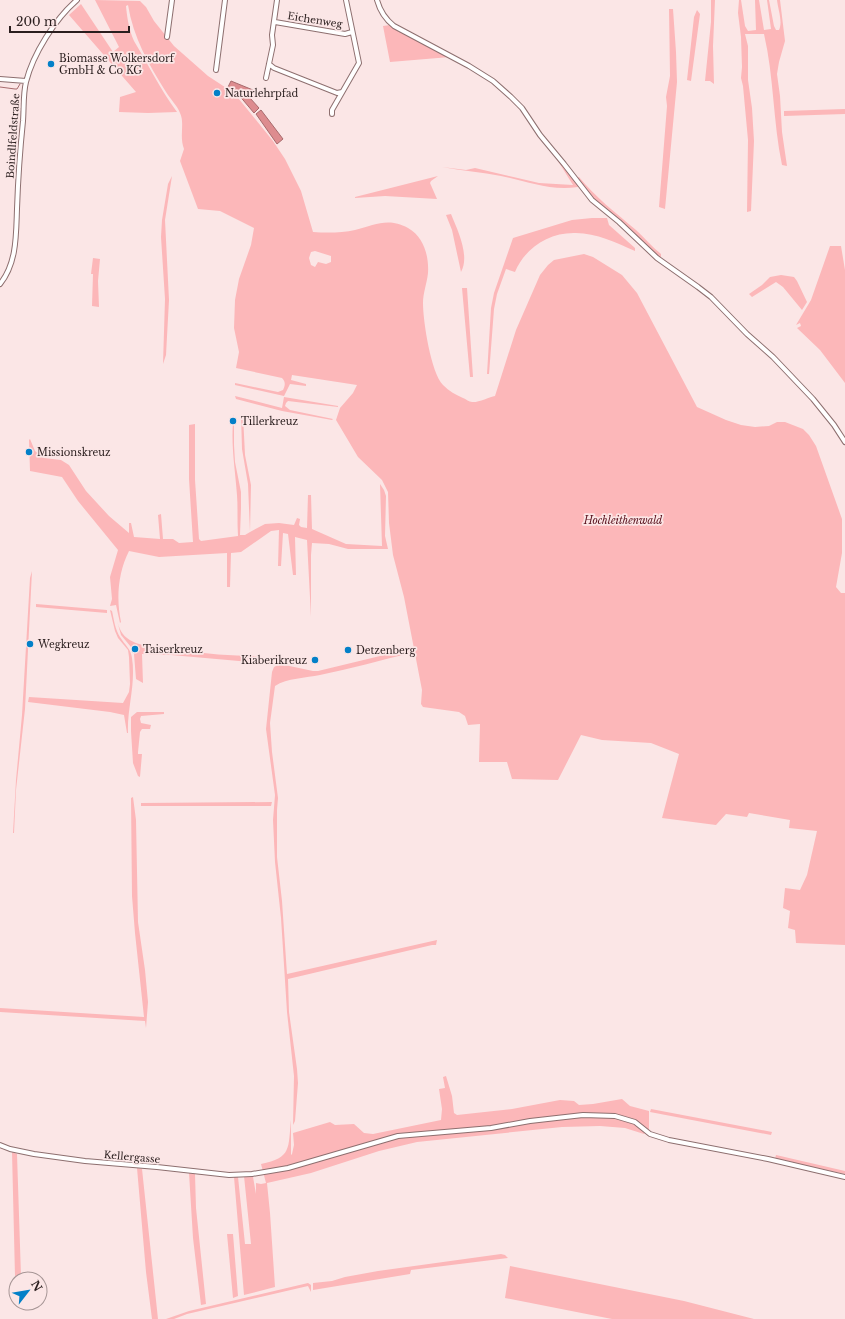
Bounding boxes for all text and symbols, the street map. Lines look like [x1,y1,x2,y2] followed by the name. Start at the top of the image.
[10,8,129,34] scale bar
[287,9,344,31] street label: Eichenweg
[16,14,57,29] text: 200 m
[59,52,176,77] place label: Biomasse Wolkersdorf GmbH & Co KG
[46,59,56,69] marker: Biomasse Wolkersdorf GmbH & Co KG
[225,87,299,100] place label: Naturlehrpfad
[212,88,222,98] marker: Naturlehrpfad
[4,93,22,179] street label: Boindlfeldstraße
[241,415,298,428] place label: Tillerkreuz
[228,416,238,426] marker: Tillerkreuz
[37,446,111,459] place label: Missionskreuz
[24,447,34,457] marker: Missionskreuz
[583,514,662,527] park label: Hochleithenwald
[37,638,90,651] place label: Wegkreuz
[25,639,35,649] marker: Wegkreuz
[143,643,203,656] place label: Taiserkreuz
[130,644,140,654] marker: Taiserkreuz
[356,644,417,657] place label: Detzenberg
[343,645,353,655] marker: Detzenberg
[241,654,307,667] place label: Kiaberikreuz
[310,655,320,665] marker: Kiaberikreuz
[103,1148,161,1166] street label: Kellergasse
[8,1271,48,1311] north arrow
[28,1278,46,1294] text: N

